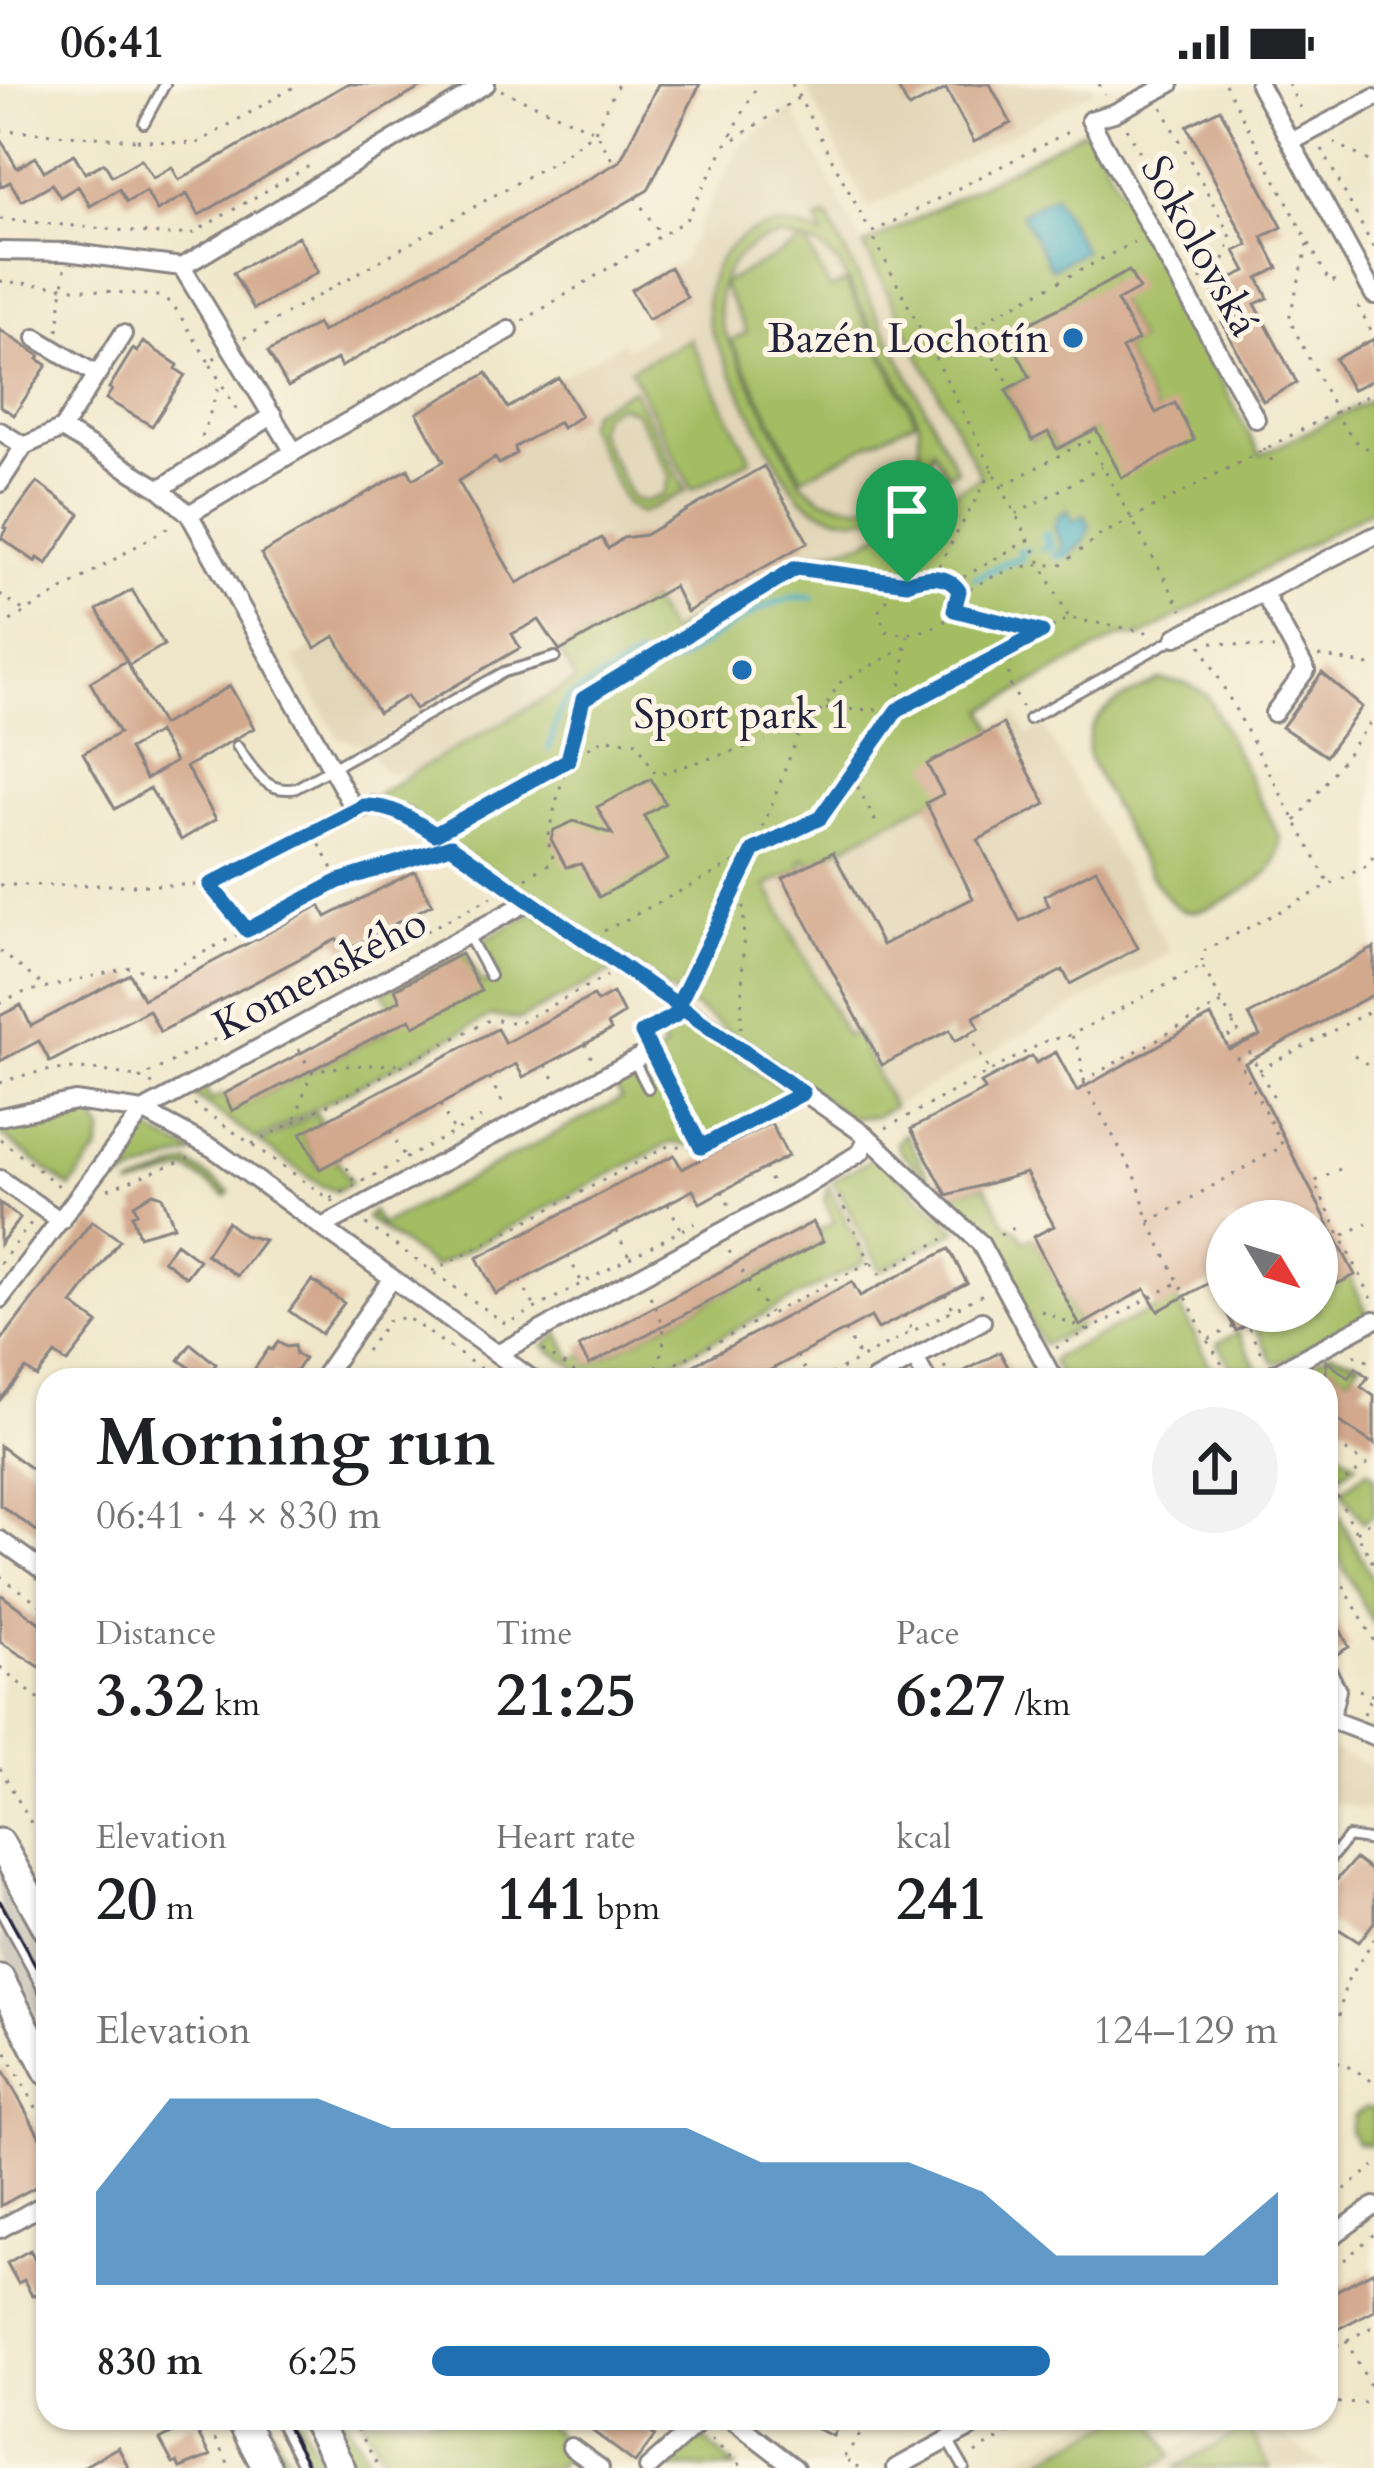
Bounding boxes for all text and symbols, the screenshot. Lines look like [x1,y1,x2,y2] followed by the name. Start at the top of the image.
[60,12,165,73] text: 06:41
[1127,145,1273,347] street label: Sokolovská
[767,310,1049,367] place label: Bazén Lochotín
[1060,325,1086,351] marker: Bazén Lochotín
[856,460,958,583] pin
[874,478,940,544] icon: arrive
[729,657,755,683] marker: Sport park 1
[633,686,851,743] place label: Sport park 1
[203,894,437,1054] street label: Komenského
[1206,1200,1338,1332] north arrow
[1206,1200,1338,1332] map controls
[96,1399,495,1488] text: Morning run
[1152,1407,1278,1533] button: share
[96,1489,381,1542] text: 06:41 · 4 × 830 m
[96,1611,217,1656] text: Distance
[496,1611,572,1656] text: Time
[896,1611,960,1656] text: Pace
[96,1656,206,1737] text: 3.32
[496,1656,636,1737] text: 21:25
[896,1656,1006,1737] text: 6:27
[206,1682,260,1727] text: km
[1006,1682,1071,1727] text: /km
[96,1815,227,1860] text: Elevation
[496,1815,636,1860] text: Heart rate
[896,1815,951,1860] text: kcal
[96,1860,157,1941] text: 20
[496,1860,588,1941] text: 141
[896,1860,988,1941] text: 241
[157,1886,194,1931] text: m
[588,1886,660,1931] text: bpm
[96,2004,251,2057] text: Elevation
[1093,2004,1278,2057] text: 124–129 m
[96,2335,202,2388] text: 830 m
[288,2335,358,2388] text: 6:25

